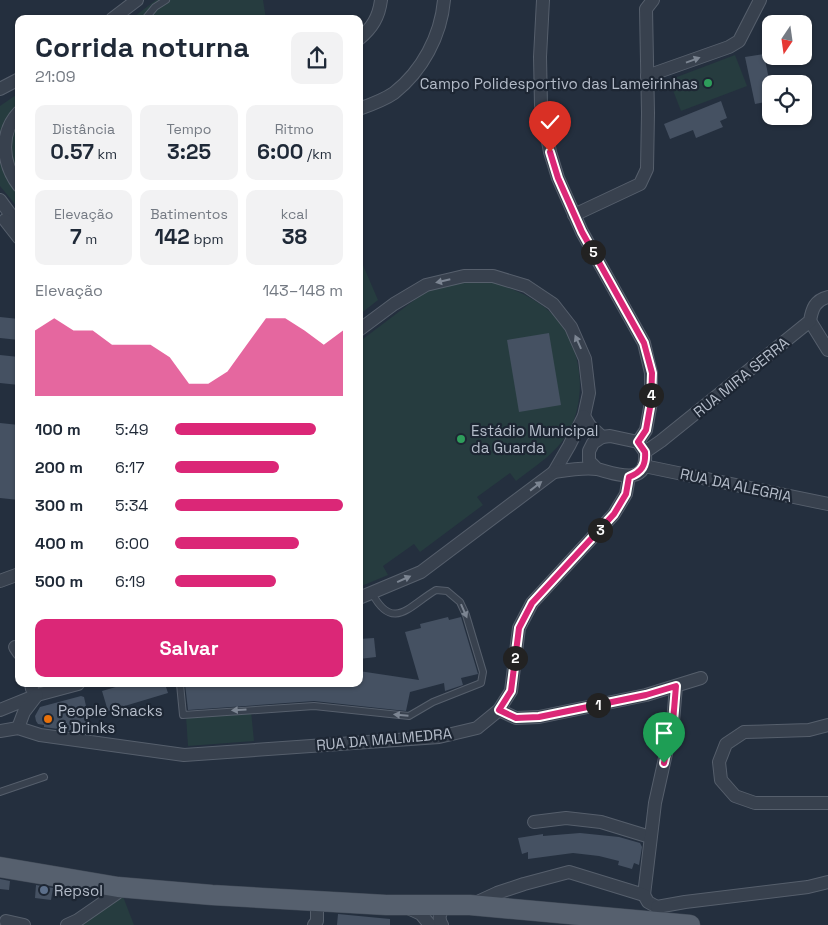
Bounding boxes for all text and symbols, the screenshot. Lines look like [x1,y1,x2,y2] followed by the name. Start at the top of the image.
[762,15,812,65] north arrow
[762,15,812,125] map controls
[35,29,249,65] text: Corrida noturna
[291,32,343,84] button: share
[686,56,701,63] one-way arrow
[35,66,75,87] text: 21:09
[420,74,698,93] place label: Campo Polidesportivo das Lameirinhas
[762,75,812,125] button: locate
[702,77,714,89] marker: Campo Polidesportivo das Lameirinhas
[529,101,571,152] pin
[536,108,564,136] icon: check
[52,120,115,138] text: Distância
[167,120,211,138] text: Tempo
[275,120,314,138] text: Ritmo
[50,138,94,165] text: 0.57
[167,138,211,165] text: 3:25
[257,138,303,165] text: 6:00
[94,145,117,163] text: km
[303,145,332,163] text: /km
[54,205,113,223] text: Elevação
[150,205,228,223] text: Batimentos
[281,205,308,223] text: kcal
[70,223,82,250] text: 7
[154,223,190,250] text: 142
[282,223,307,250] text: 38
[82,230,97,248] text: m
[190,230,223,248] text: bpm
[580,240,606,264] pin: 5
[589,243,598,261] text: 5
[436,277,451,285] one-way arrow
[35,280,103,301] text: Elevação
[262,280,343,301] text: 143–148 m
[689,332,793,421] street label: RUA MIRA SERRA
[573,335,581,349] one-way arrow
[638,382,664,408] pin: 4
[647,386,656,404] text: 4
[35,419,81,440] text: 100 m
[115,419,148,440] text: 5:49
[471,421,599,457] place label: Estádio Municipal da Guarda
[455,433,467,445] marker: Estádio Municipal da Guarda
[35,457,83,478] text: 200 m
[115,457,145,478] text: 6:17
[678,464,794,506] street label: RUA DA ALEGRIA
[529,480,542,491] one-way arrow
[35,495,83,516] text: 300 m
[115,495,148,516] text: 5:34
[588,518,612,542] pin: 3
[596,521,605,539] text: 3
[35,533,84,554] text: 400 m
[115,533,149,554] text: 6:00
[35,571,83,592] text: 500 m
[115,571,145,592] text: 6:19
[397,575,411,583] one-way arrow
[460,604,468,618] one-way arrow
[35,619,343,677] button: Salvar
[502,646,528,670] pin: 2
[511,649,520,667] text: 2
[586,692,610,718] pin: 1
[595,696,602,714] text: 1
[58,701,163,737] place label: People Snacks & Drinks
[231,707,247,715] one-way arrow
[393,711,409,719] one-way arrow
[643,712,685,763] pin
[42,713,54,725] marker: People Snacks & Drinks
[650,719,678,747] icon: arrive
[315,724,453,754] street label: RUA DA MALMEDRA
[54,881,103,900] place label: Repsol
[38,884,50,896] marker: Repsol

